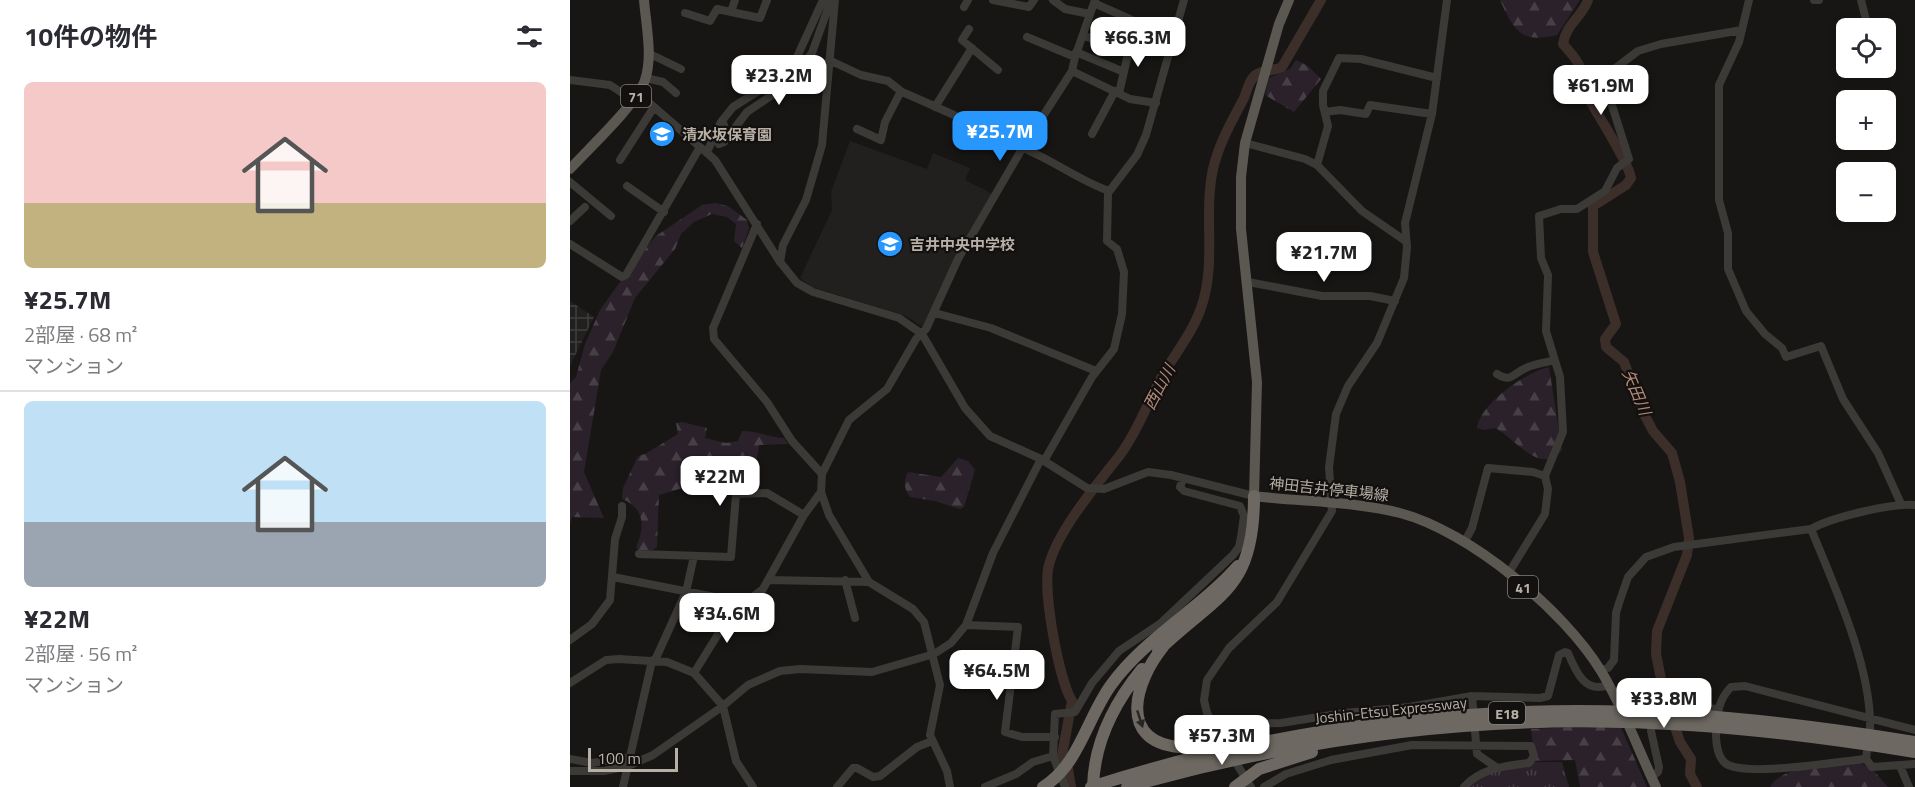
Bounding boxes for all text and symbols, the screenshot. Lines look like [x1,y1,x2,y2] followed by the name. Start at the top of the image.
[24,17,157,56] text: 10件の物件
[1089,17,1187,68] pin: ¥66.3M
[1836,18,1896,222] map controls
[1836,18,1896,78] button: locate
[513,20,546,53] icon: filters
[1104,21,1172,52] text: ¥66.3M
[730,55,828,106] pin: ¥23.2M
[745,59,813,90] text: ¥23.2M
[1552,65,1650,116] pin: ¥61.9M
[1567,69,1635,100] text: ¥61.9M
[621,85,651,107] road number: 71
[1836,90,1896,150] button: +
[951,111,1049,162] pin: ¥25.7M
[966,115,1034,146] text: ¥25.7M
[647,119,677,149] school or university icon: 清水坂保育園
[231,121,339,229] icon: home
[682,123,772,146] place label: 清水坂保育園
[1836,162,1896,222] button: −
[875,229,905,259] school or university icon: 吉井中央中学校
[1275,232,1373,283] pin: ¥21.7M
[910,233,1015,256] place label: 吉井中央中学校
[1290,236,1358,267] text: ¥21.7M
[24,280,111,319] text: ¥25.7M
[24,319,137,350] text: 2部屋 · 68 m²
[24,350,124,381] text: マンション
[1137,358,1182,414] water label: 西山川
[1617,365,1658,421] water label: 矢田川
[231,440,339,548] icon: home
[684,456,756,507] pin: ¥22M
[695,460,745,491] text: ¥22M
[1268,471,1390,507] street label: 神田吉井停車場線
[1508,576,1538,598] road number: 41
[678,593,776,644] pin: ¥34.6M
[693,597,761,628] text: ¥34.6M
[24,599,90,638] text: ¥22M
[24,638,137,669] text: 2部屋 · 56 m²
[948,650,1046,701] pin: ¥64.5M
[963,654,1031,685] text: ¥64.5M
[24,669,124,700] text: マンション
[1615,678,1713,729] pin: ¥33.8M
[1630,682,1698,713] text: ¥33.8M
[1314,691,1468,729] street label: Joshin-Etsu Expressway
[1489,702,1525,724] road number: E18
[1136,710,1145,728] one-way arrow
[1173,715,1271,766] pin: ¥57.3M
[1188,719,1256,750] text: ¥57.3M
[588,745,678,772] scale bar
[597,746,641,770] text: 100 m

